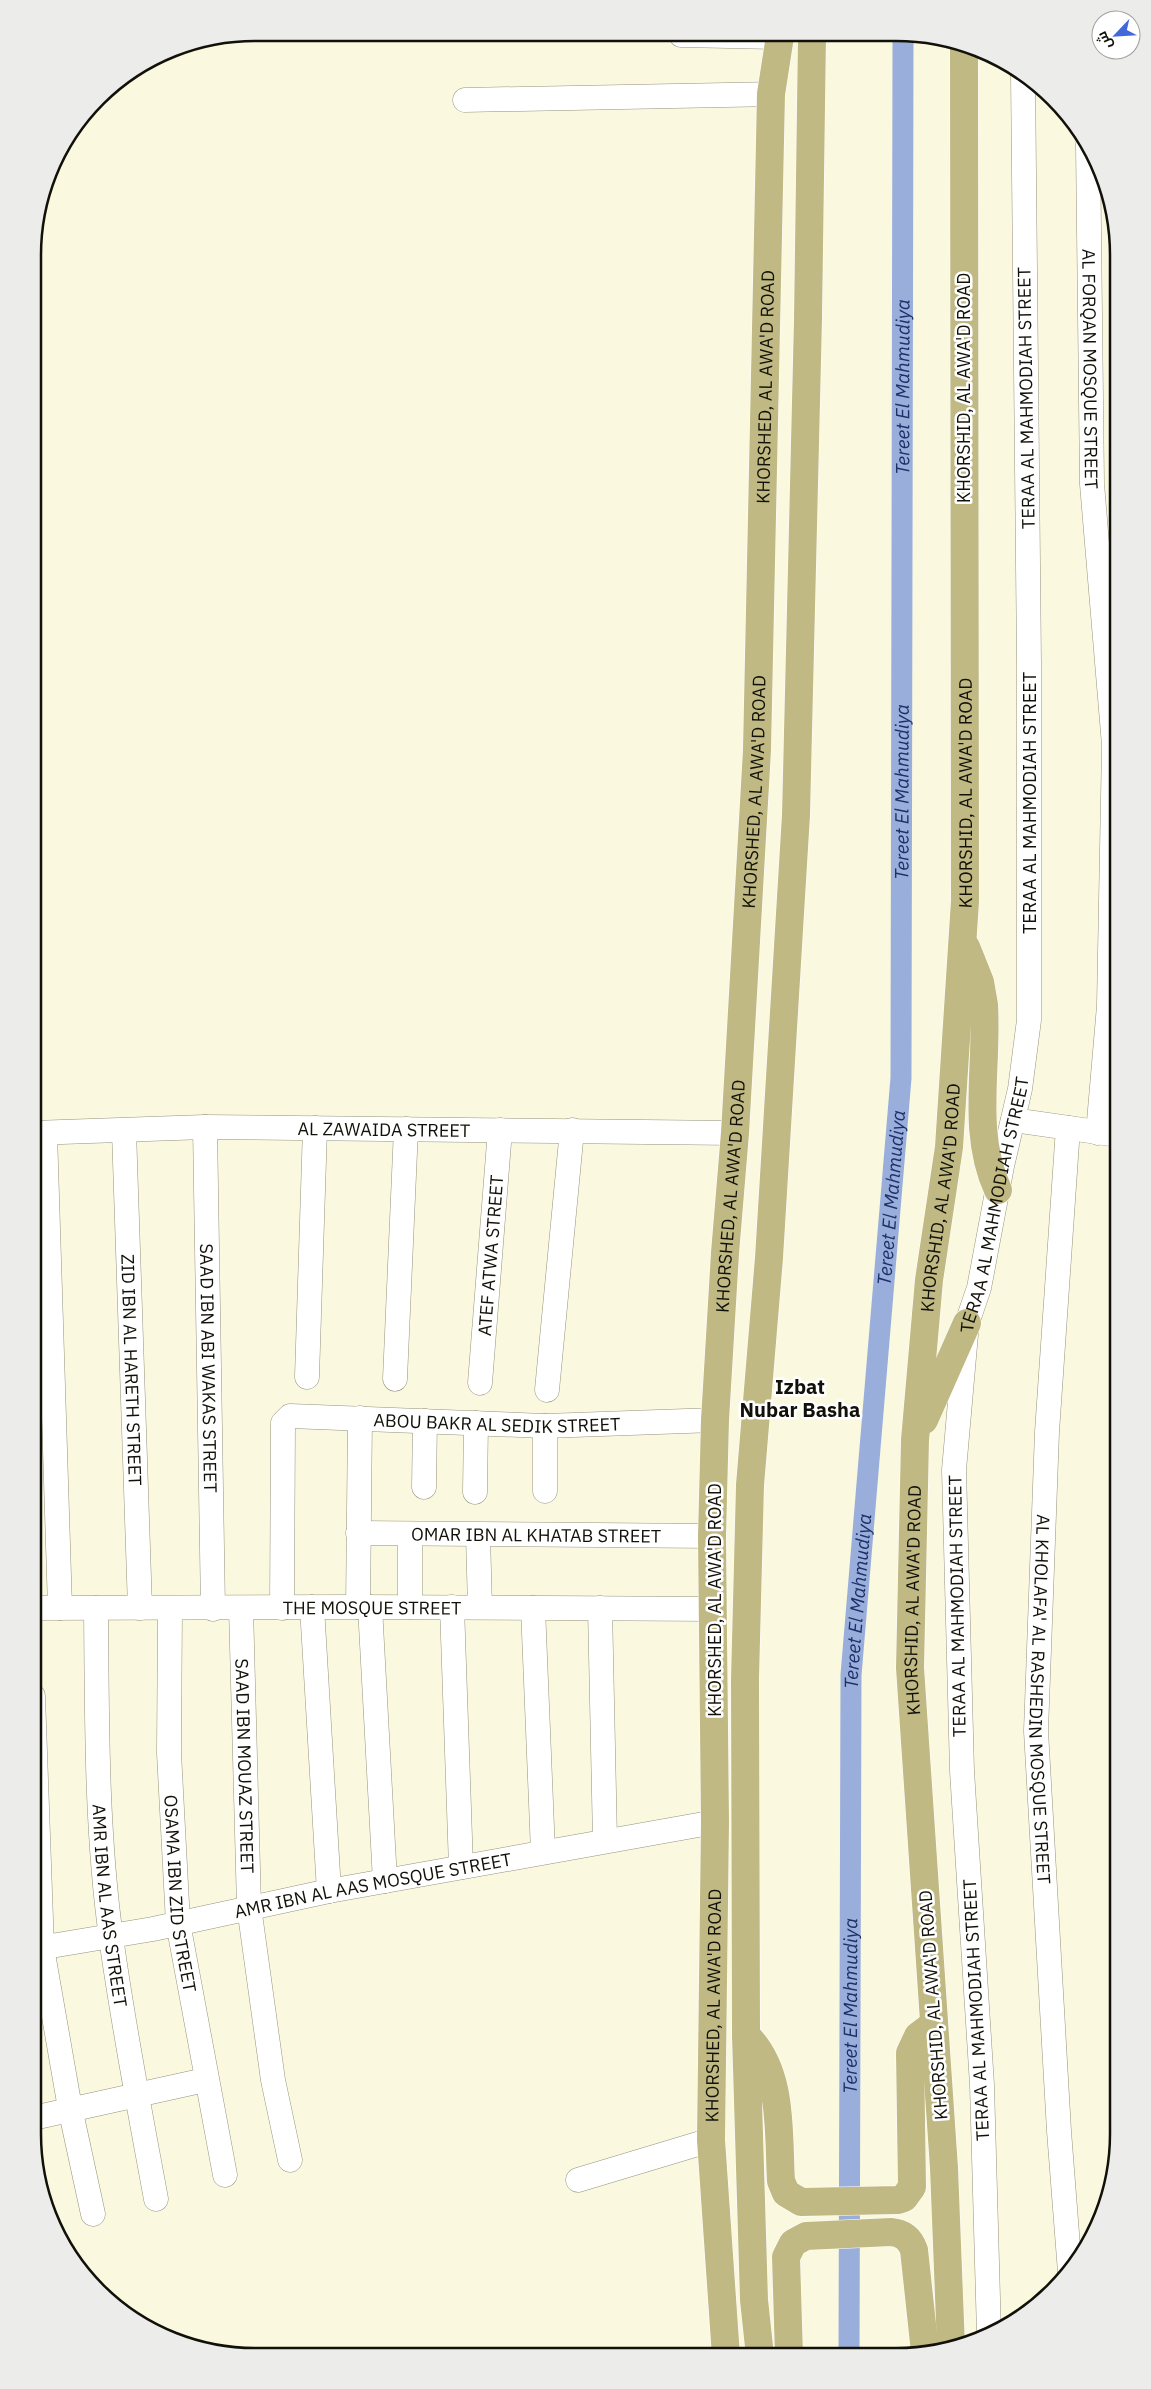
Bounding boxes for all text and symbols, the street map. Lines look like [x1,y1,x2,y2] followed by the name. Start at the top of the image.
[1091,10,1141,60] north arrow
[1092,29,1116,52] text: ش
[1078,249,1104,490] street label: AL FORQAN MOSQUE STREET
[1012,267,1040,529] street label: TERAA AL MAHMODIAH STREET
[751,270,779,504] street label: KHORSHED, AL AWA'D ROAD
[952,273,975,503] street label: KHORSHID, AL AWA'D ROAD
[890,299,914,475] water label: Tereet El Mahmudiya
[1018,672,1041,934] street label: TERAA AL MAHMODIAH STREET
[736,675,770,909] street label: KHORSHED, AL AWA'D ROAD
[953,678,977,909] street label: KHORSHID, AL AWA'D ROAD
[889,704,914,880] water label: Tereet El Mahmudiya
[955,1075,1033,1334] street label: TERAA AL MAHMODIAH STREET
[710,1079,750,1313] street label: KHORSHED, AL AWA'D ROAD
[915,1083,965,1313] street label: KHORSHID, AL AWA'D ROAD
[872,1109,910,1286] water label: Tereet El Mahmudiya
[298,1117,470,1142] street label: AL ZAWAIDA STREET
[472,1174,508,1337] street label: ATEF ATWA STREET
[195,1243,223,1493] street label: SAAD IBN ABI WAKAS STREET
[117,1254,147,1486] street label: ZID IBN AL HARETH STREET
[740,1373,860,1423] district label: Izbat Nubar Basha
[373,1408,621,1438] street label: ABOU BAKR AL SEDIK STREET
[943,1475,971,1737] street label: TERAA AL MAHMODIAH STREET
[703,1483,726,1717] street label: KHORSHED, AL AWA'D ROAD
[898,1485,926,1716] street label: KHORSHID, AL AWA'D ROAD
[839,1513,876,1689] water label: Tereet El Mahmudiya
[1024,1514,1056,1884] street label: AL KHOLAFA' AL RASHEDIN MOSQUE STREET
[411,1522,661,1547] street label: OMAR IBN AL KHATAB STREET
[283,1595,461,1619] street label: THE MOSQUE STREET
[231,1658,260,1874] street label: SAAD IBN MOUAZ STREET
[160,1794,202,1994] street label: OSAMA IBN ZID STREET
[88,1803,133,2009] street label: AMR IBN AL AAS STREET
[232,1847,513,1923] street label: AMR IBN AL AAS MOSQUE STREET
[958,1879,994,2141] street label: TERAA AL MAHMODIAH STREET
[700,1888,726,2123] street label: KHORSHED, AL AWA'D ROAD
[913,1889,953,2121] street label: KHORSHID, AL AWA'D ROAD
[838,1918,862,2094] water label: Tereet El Mahmudiya

